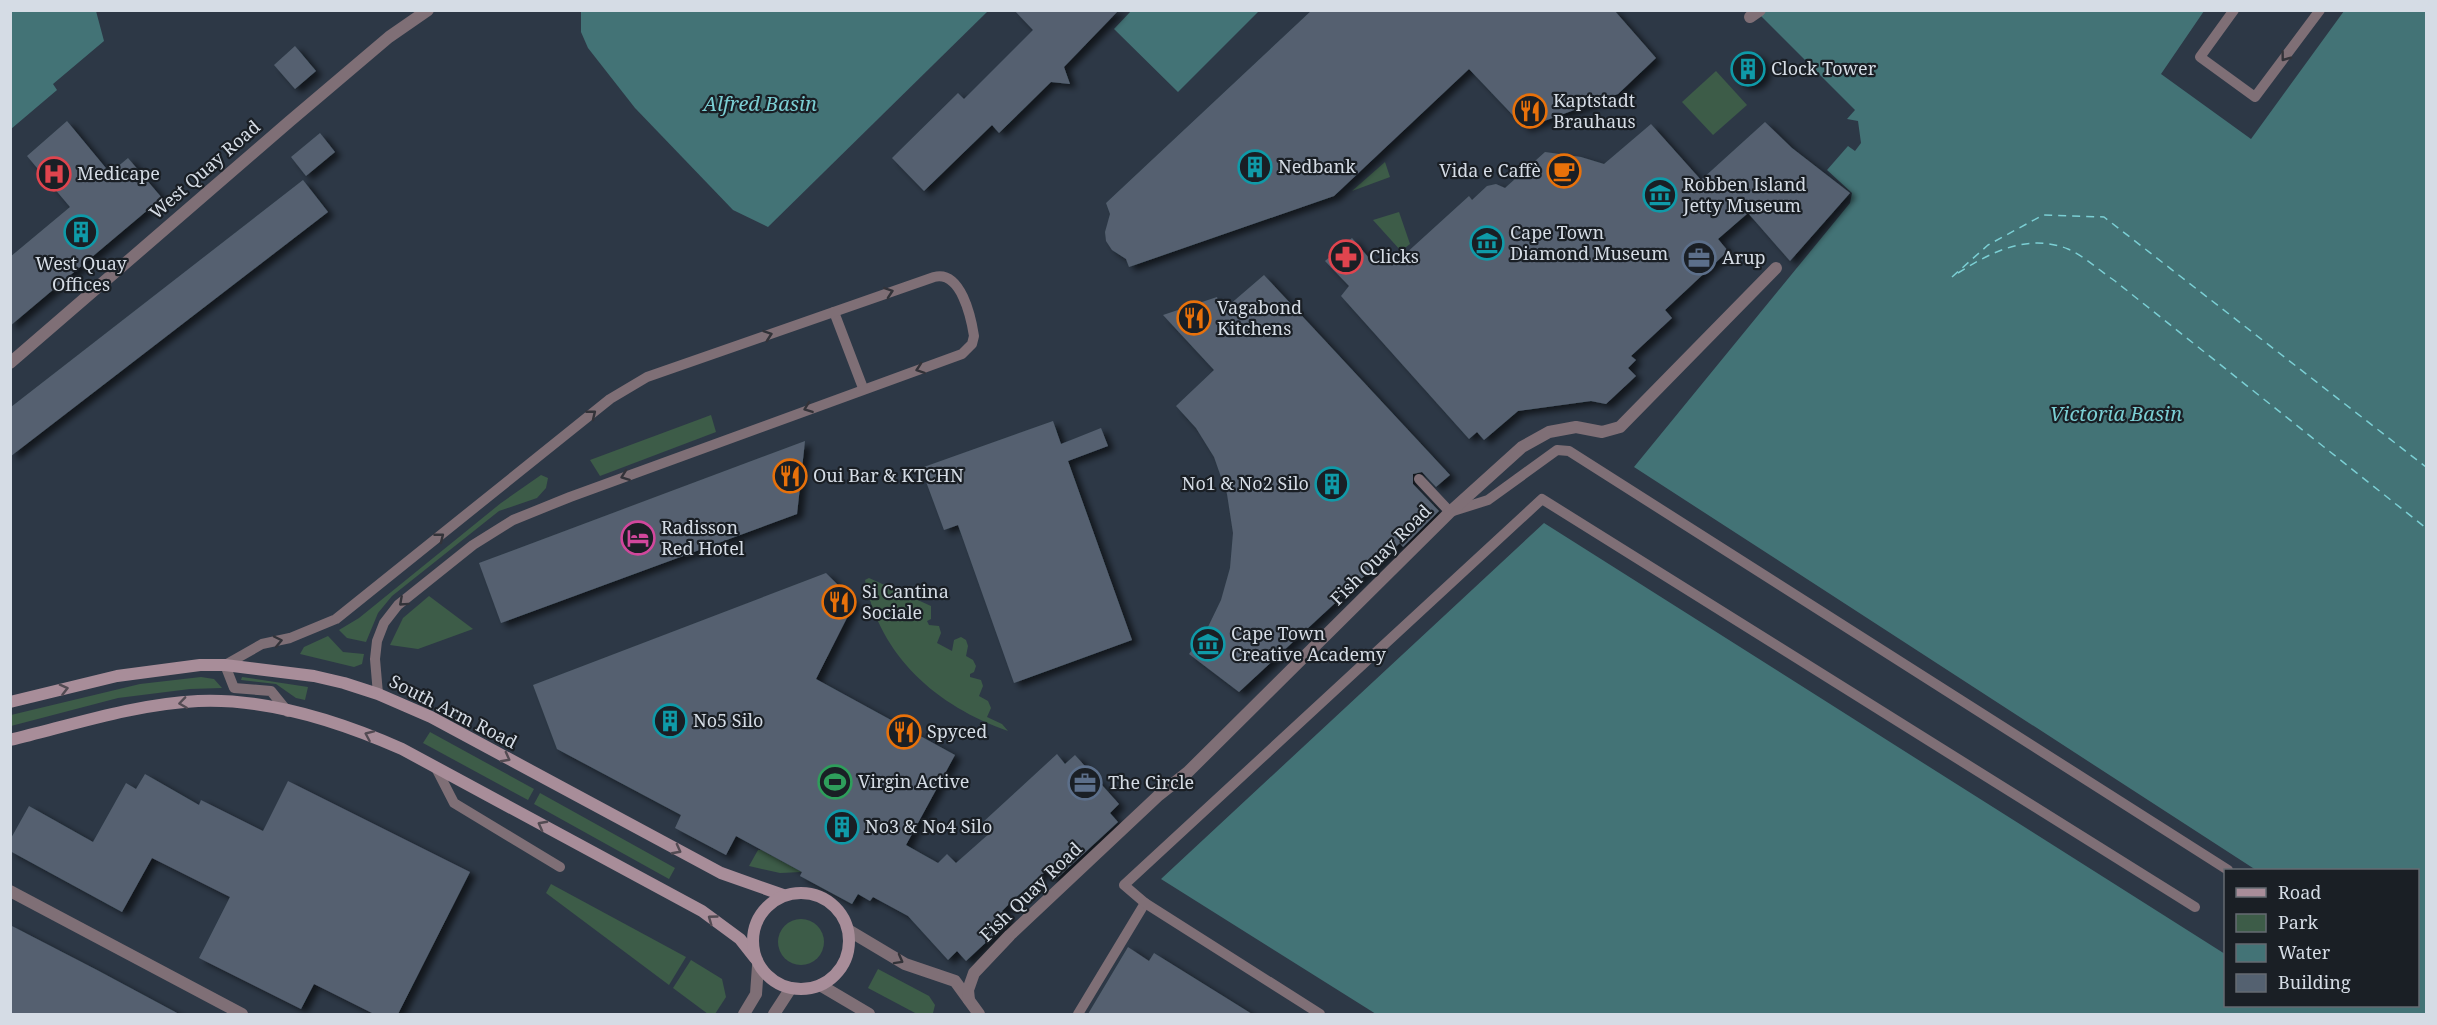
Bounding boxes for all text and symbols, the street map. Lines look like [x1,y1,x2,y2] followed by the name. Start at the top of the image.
[1730,51,1766,87] building icon: Clock Tower
[2281,51,2292,62] one-way arrow
[1771,56,1877,80] place label: Clock Tower
[1553,88,1636,133] place label: Kaptstadt Brauhaus
[701,90,817,117] water label: Alfred Basin
[1512,93,1548,129] restaurant icon: Kaptstadt Brauhaus
[144,114,265,224] street label: West Quay Road
[1237,149,1273,185] building icon: Nedbank
[1546,153,1582,189] cafe icon: Vida e Caffè
[1278,154,1356,178] place label: Nedbank
[36,156,72,192] hospital icon: Medicape
[1439,158,1541,182] place label: Vida e Caffè
[77,161,160,185] place label: Medicape
[1682,172,1806,217] place label: Robben Island Jetty Museum
[1642,177,1678,213] museum icon: Robben Island Jetty Museum
[63,214,99,250] building icon: West Quay Offices
[1510,220,1668,265] place label: Cape Town Diamond Museum
[1469,225,1505,261] museum icon: Cape Town Diamond Museum
[1328,239,1364,275] pharmacy icon: Clicks
[1681,240,1717,276] office icon: Arup
[1369,244,1419,268] place label: Clicks
[1722,245,1766,269] place label: Arup
[35,251,127,296] place label: West Quay Offices
[884,287,894,300] one-way arrow
[1217,295,1302,340] place label: Vagabond Kitchens
[1176,300,1212,336] restaurant icon: Vagabond Kitchens
[762,329,773,342] one-way arrow
[915,361,926,374] one-way arrow
[2050,400,2182,427] water label: Victoria Basin
[803,401,814,414] one-way arrow
[585,411,596,422] one-way arrow
[772,458,808,494] restaurant icon: Oui Bar & KTCHN
[813,463,964,487] place label: Oui Bar & KTCHN
[1314,466,1350,502] building icon: No1 & No2 Silo
[620,468,631,481] one-way arrow
[1182,471,1309,495] place label: No1 & No2 Silo
[1325,499,1436,610] street label: Fish Quay Road
[661,515,745,560] place label: Radisson Red Hotel
[620,520,656,556] hotel icon: Radisson Red Hotel
[433,533,444,544] one-way arrow
[862,579,949,624] place label: Si Cantina Sociale
[821,584,857,620] restaurant icon: Si Cantina Sociale
[399,595,409,606] one-way arrow
[1231,621,1387,666] place label: Cape Town Creative Academy
[1190,626,1226,662] museum icon: Cape Town Creative Academy
[273,635,283,648] one-way arrow
[386,669,521,754] street label: South Arm Road
[59,683,69,696] one-way arrow
[179,697,188,709] one-way arrow
[652,703,688,739] building icon: No5 Silo
[693,708,763,732] place label: No5 Silo
[886,714,922,750] restaurant icon: Spyced
[927,719,987,743] place label: Spyced
[365,730,376,742] one-way arrow
[499,751,510,762] one-way arrow
[817,764,853,800] sports icon: Virgin Active
[1067,765,1103,801] office icon: The Circle
[858,769,969,793] place label: Virgin Active
[1108,770,1194,794] place label: The Circle
[824,809,860,845] building icon: No3 & No4 Silo
[865,814,992,838] place label: No3 & No4 Silo
[538,821,548,832] one-way arrow
[974,836,1087,946] street label: Fish Quay Road
[671,843,682,854] one-way arrow
[2224,869,2419,1007] legend
[2278,880,2321,904] text: Road
[2278,910,2318,934] text: Park
[708,915,719,926] one-way arrow
[2278,940,2331,964] text: Water
[893,953,903,964] one-way arrow
[2278,970,2351,994] text: Building

